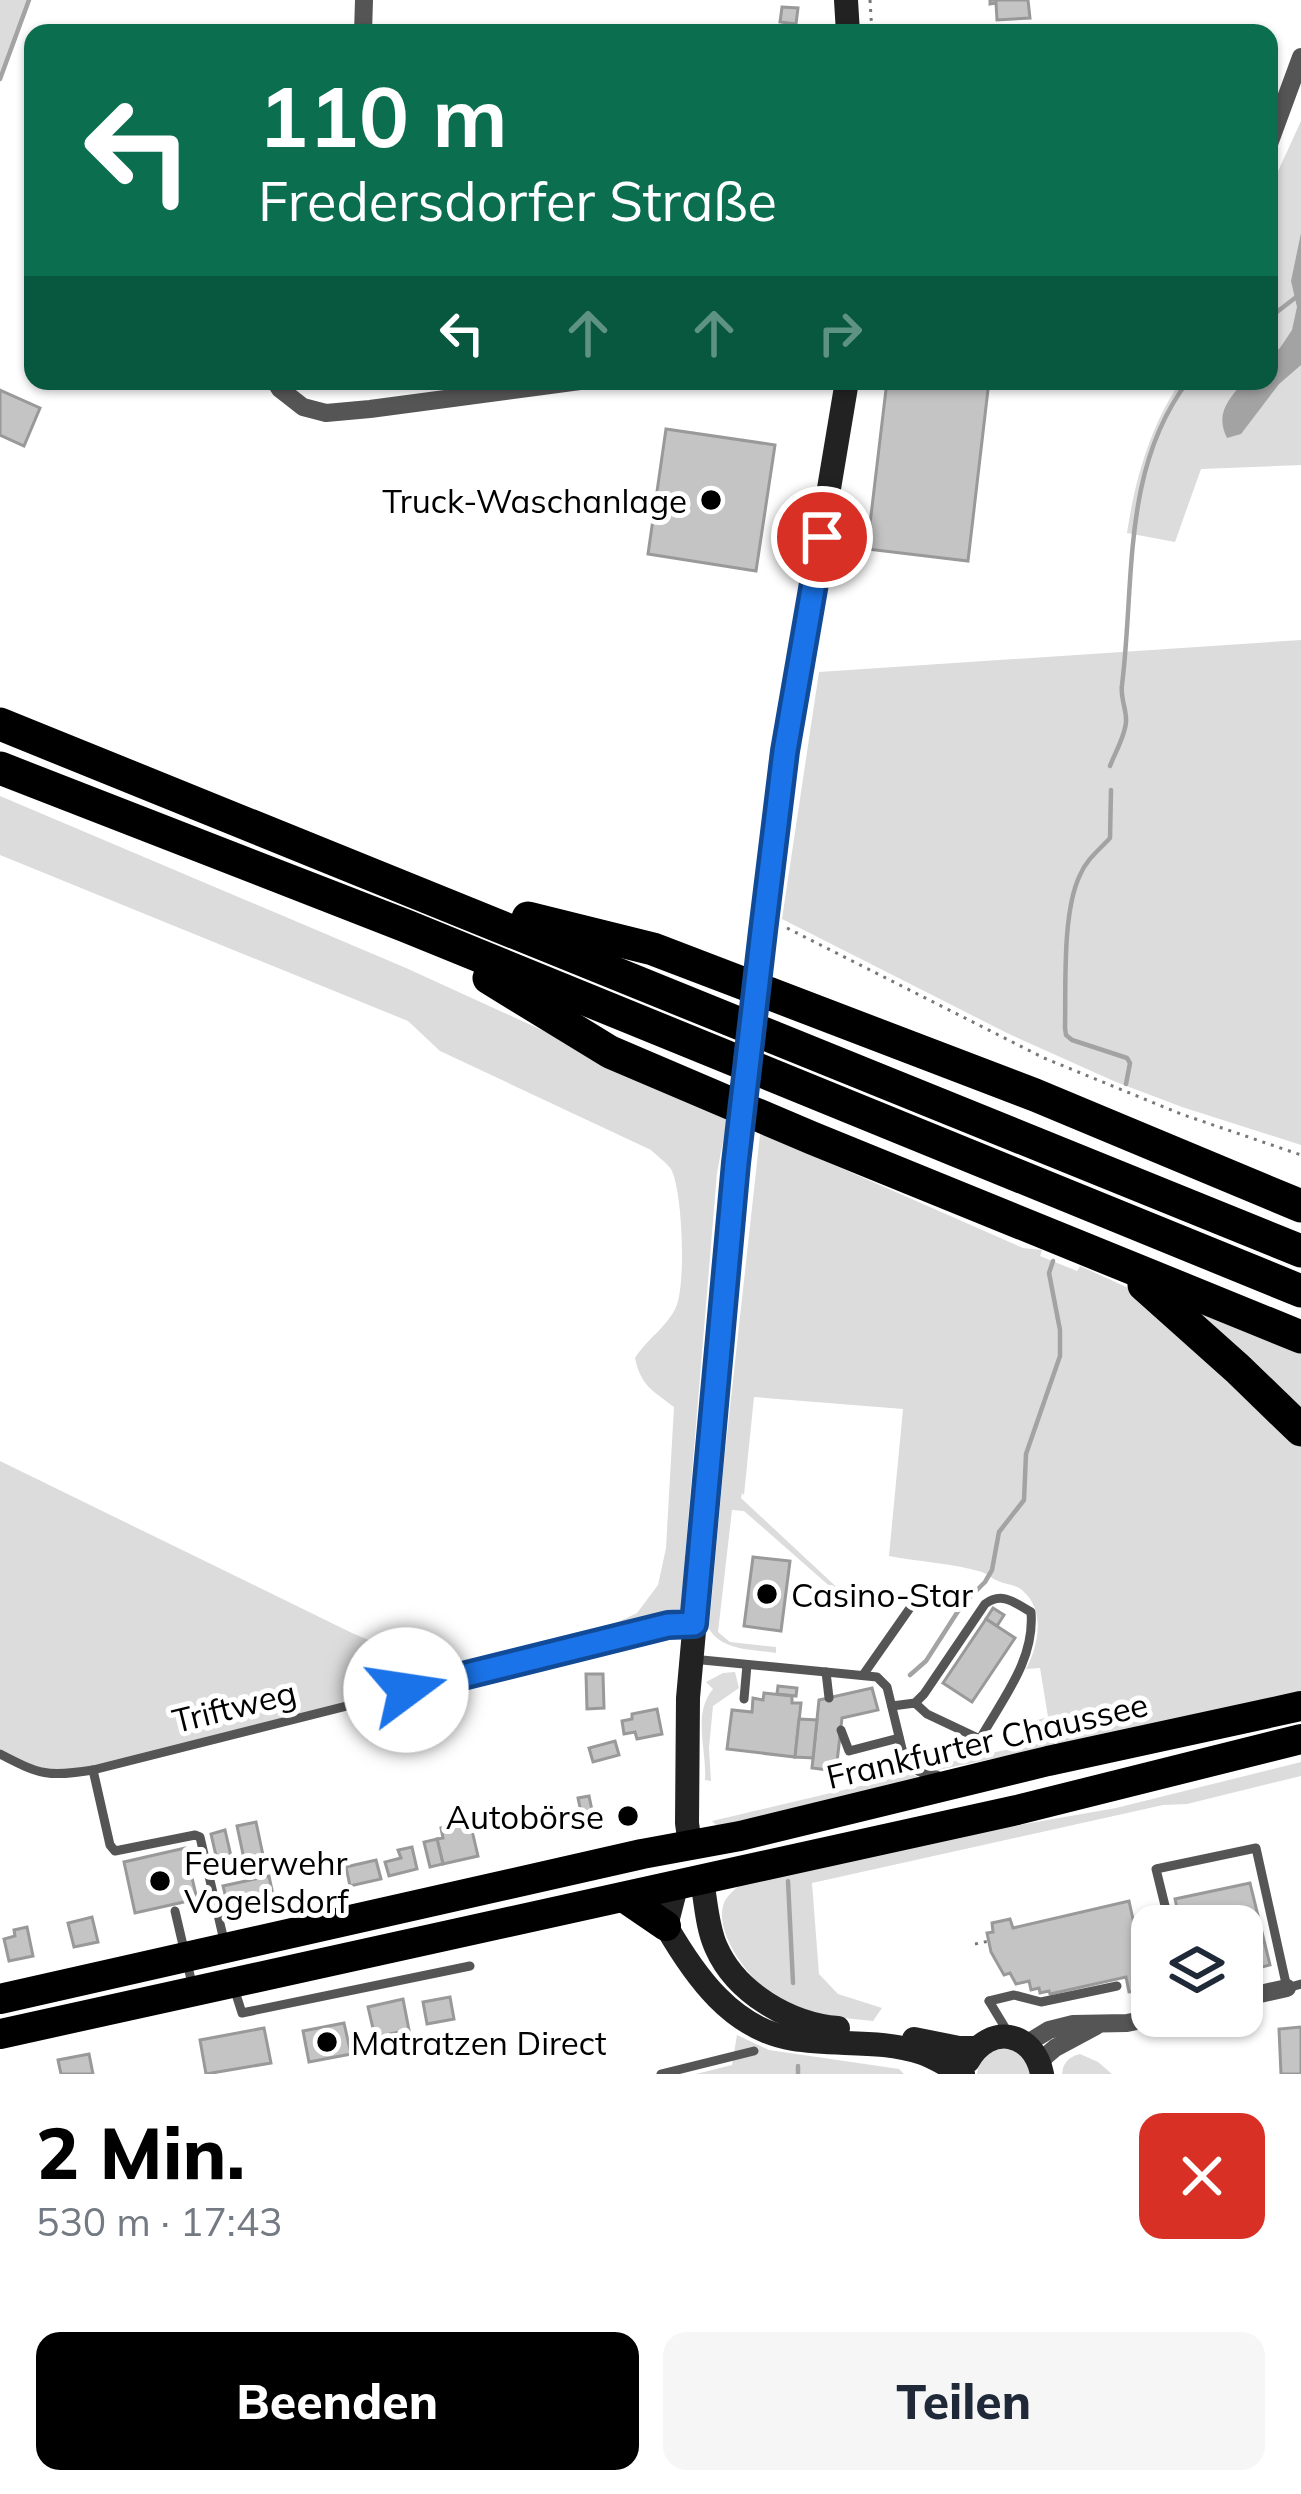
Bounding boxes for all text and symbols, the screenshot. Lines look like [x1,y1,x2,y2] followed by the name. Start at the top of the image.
[258,63,508,168] text: 110 m
[60,72,216,228] icon: left
[258,167,777,235] text: Fredersdorfer Straße
[429,300,495,366] icon: left
[555,300,621,366] icon: ahead
[681,300,747,366] icon: ahead
[807,300,873,366] icon: right
[382,480,687,521] place label: Truck-Waschanlage
[771,486,873,588] pin
[698,487,724,513] marker: Truck-Waschanlage
[789,504,855,570] icon: arrive
[791,1574,973,1615] place label: Casino-Star
[754,1581,780,1607] marker: Casino-Star
[343,1627,469,1753] position arrow
[168,1671,300,1741] street label: Triftweg
[822,1683,1152,1797] street label: Frankfurter Chaussee
[446,1796,604,1837] place label: Autobörse
[615,1803,641,1829] marker: Autobörse
[184,1842,350,1921] place label: Feuerwehr Vogelsdorf
[147,1868,173,1894] marker: Feuerwehr Vogelsdorf
[1131,1905,1263,2037] map controls
[1131,1905,1263,2037] button: layers
[351,2022,607,2063] place label: Matratzen Direct
[314,2029,340,2055] marker: Matratzen Direct
[36,2107,245,2197] text: 2 Min.
[1139,2113,1265,2239] button: close
[36,2197,282,2246] text: 530 m · 17:43
[36,2332,639,2470] button: Beenden
[663,2332,1265,2470] button: Teilen

